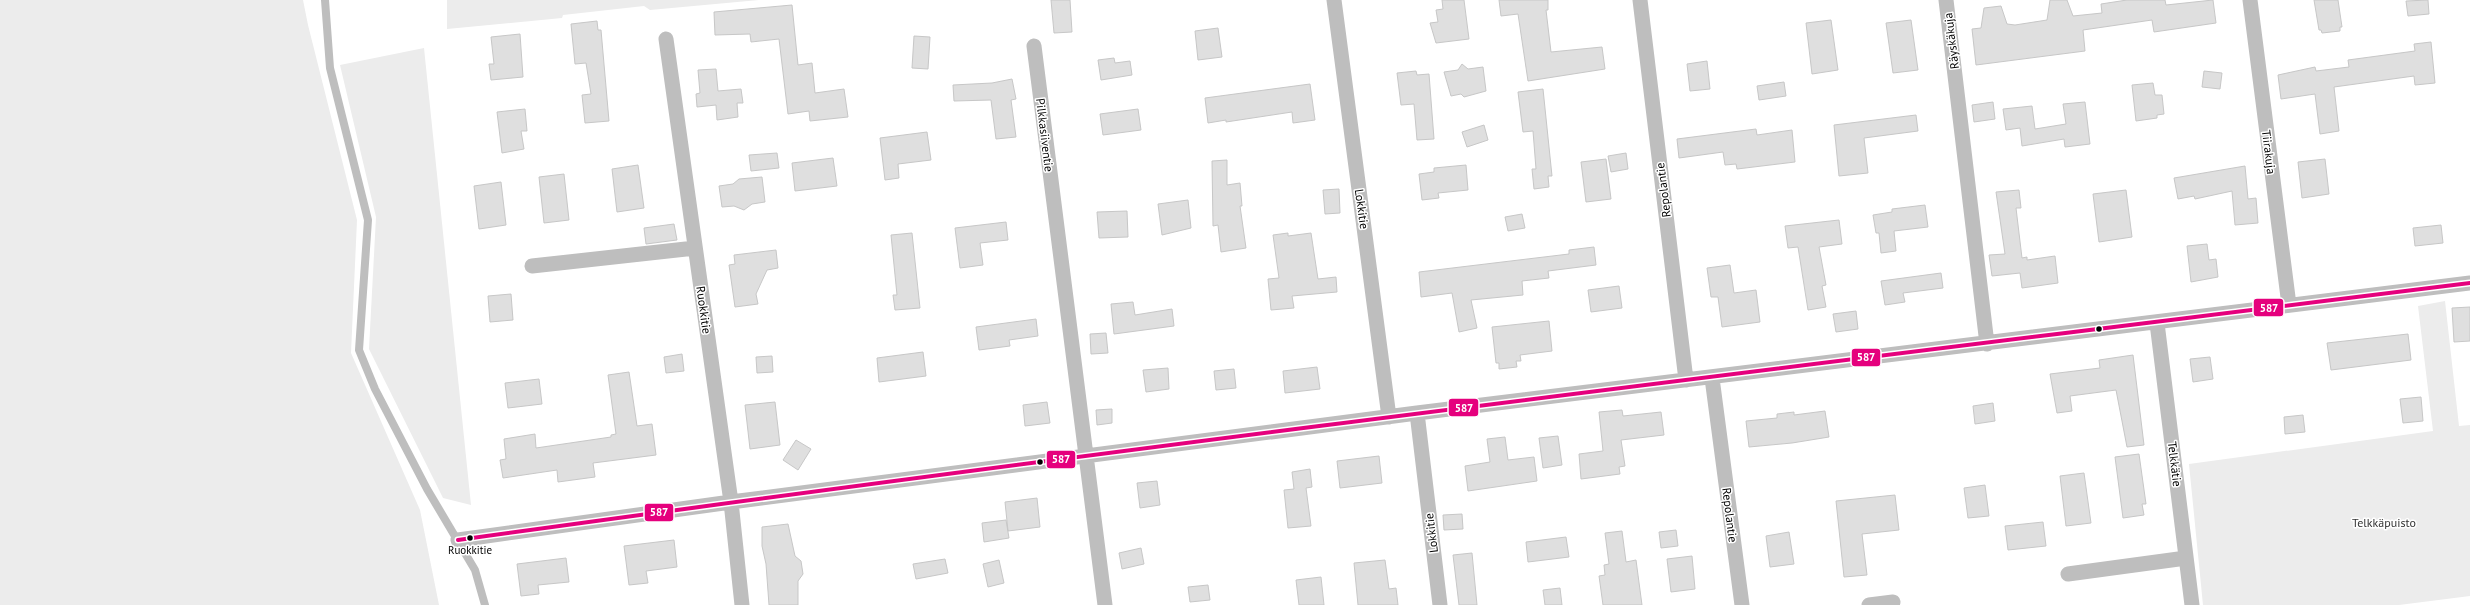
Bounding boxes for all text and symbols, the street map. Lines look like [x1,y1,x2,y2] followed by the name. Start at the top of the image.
[1940,12,1962,70] street label: Räyskäkuja
[1033,97,1057,173] street label: Pilkkasiiventie
[2259,129,2279,175] street label: Tiirakuja
[1652,162,1674,218] street label: Repolantie
[1352,188,1372,230] street label: Lokkitie
[693,285,715,335] street label: Ruokkitie
[2253,298,2284,317] line badge: 587
[2260,301,2278,315] text: 587
[2094,324,2104,334] unlabelled marker
[1851,348,1881,367] line badge: 587
[1857,350,1875,364] text: 587
[1448,398,1479,417] line badge: 587
[1455,401,1473,415] text: 587
[2165,440,2185,488] street label: Telkkätie
[1046,450,1076,469] line badge: 587
[1052,452,1070,466] text: 587
[1035,457,1045,467] unlabelled marker
[1719,487,1741,543] street label: Repolantie
[644,503,674,522] line badge: 587
[650,505,668,519] text: 587
[1421,512,1441,554] street label: Lokkitie
[2352,515,2416,530] park label: Telkkäpuisto
[465,533,475,543] marker: Ruokkitie
[448,543,492,557] place label: Ruokkitie

